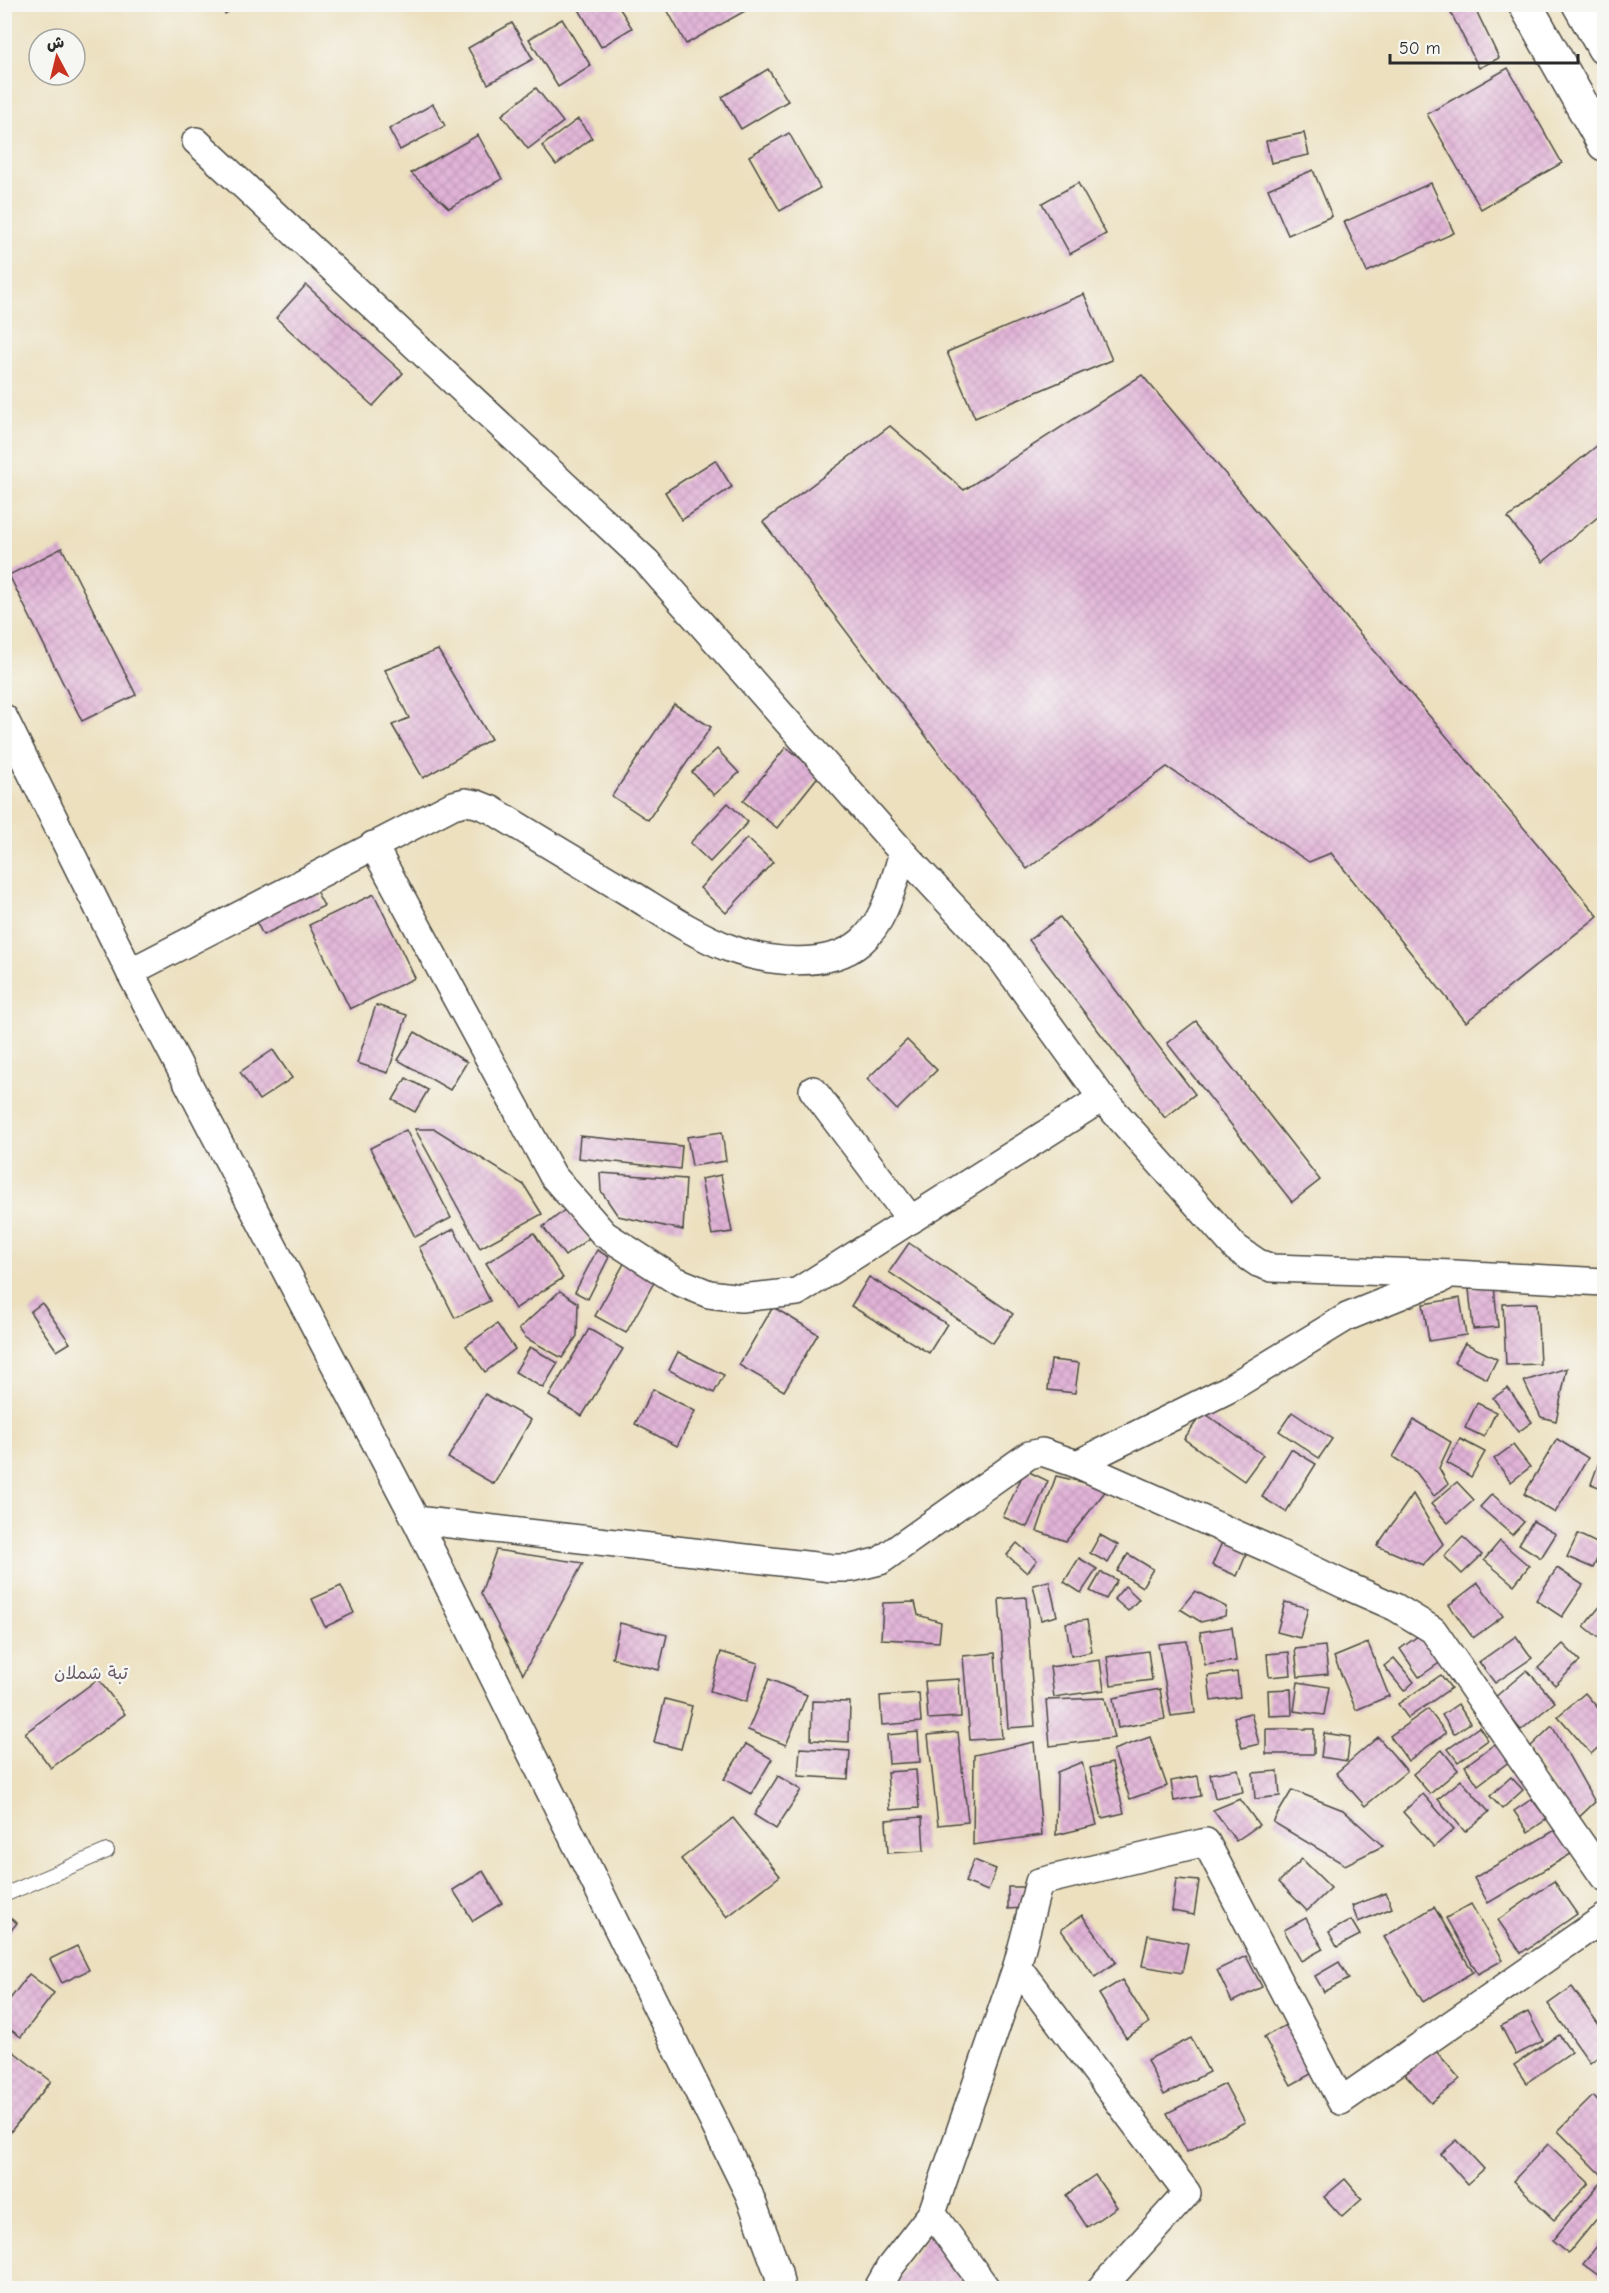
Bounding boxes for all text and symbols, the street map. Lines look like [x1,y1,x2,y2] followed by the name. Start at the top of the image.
[27,27,87,87] north arrow
[1390,27,1578,65] scale bar
[45,33,65,53] text: ش
[1399,38,1441,59] text: 50 m
[54,1663,129,1684] district label: تبة شملان

